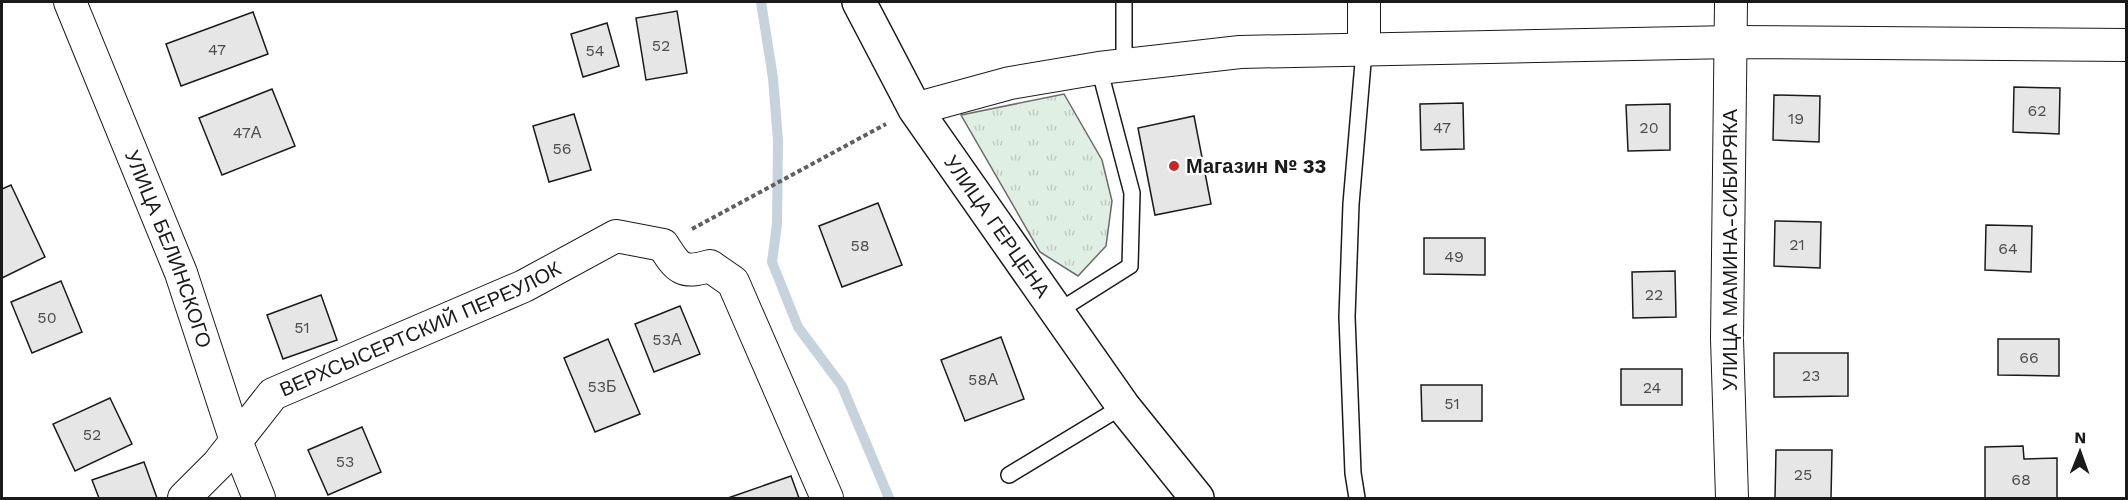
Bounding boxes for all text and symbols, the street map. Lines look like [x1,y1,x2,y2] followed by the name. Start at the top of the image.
[652,36,670,55] house number: 52
[208,40,226,59] house number: 47
[585,41,605,60] house number: 54
[2027,101,2047,120] house number: 62
[1718,108,1742,391] street label: УЛИЦА МАМИНА-СИБИРЯКА
[1788,109,1804,128] house number: 19
[1433,118,1451,137] house number: 47
[1639,118,1659,137] house number: 20
[233,123,262,142] house number: 47А
[552,139,572,158] house number: 56
[120,147,217,351] street label: УЛИЦА БЕЛИНСКОГО
[939,151,1056,303] street label: УЛИЦА ГЕРЦЕНА
[1186,154,1326,178] place label: Магазин № 33
[1167,159,1181,173] marker: Магазин № 33
[1789,235,1805,254] house number: 21
[850,236,870,255] house number: 58
[1998,239,2018,258] house number: 64
[1444,247,1464,266] house number: 49
[276,256,565,402] street label: ВЕРХСЫСЕРТСКИЙ ПЕРЕУЛОК
[1645,285,1663,304] house number: 22
[37,308,57,327] house number: 50
[294,318,310,337] house number: 51
[652,330,682,349] house number: 53А
[2019,348,2039,367] house number: 66
[1802,366,1820,385] house number: 23
[968,370,998,389] house number: 58А
[587,377,617,396] house number: 53Б
[1643,378,1662,397] house number: 24
[1444,394,1460,413] house number: 51
[2050,422,2110,482] north arrow
[83,425,101,444] house number: 52
[2074,428,2086,447] text: N
[336,452,354,471] house number: 53
[1794,465,1812,484] house number: 25
[2011,470,2031,489] house number: 68

